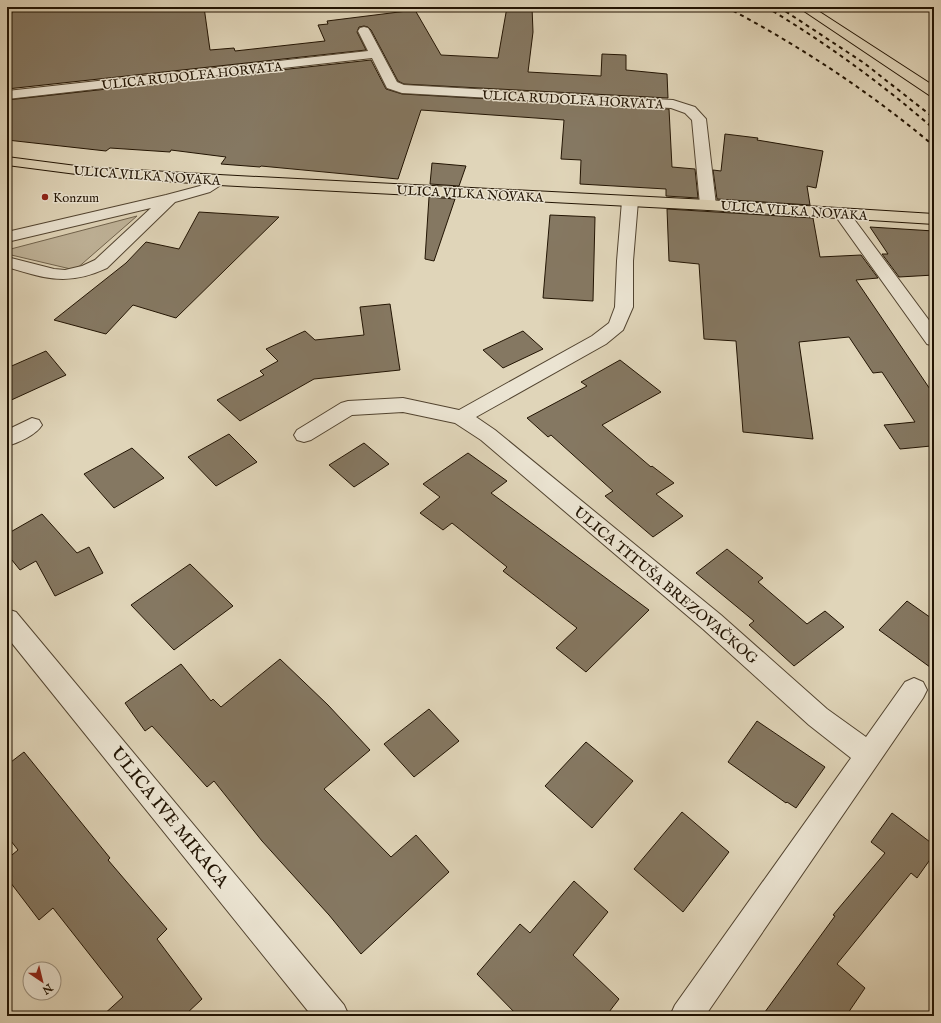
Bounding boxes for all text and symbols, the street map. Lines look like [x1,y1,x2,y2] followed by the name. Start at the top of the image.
[101,58,285,94] street label: ULICA RUDOLFA HORVATA
[482,87,665,114] street label: ULICA RUDOLFA HORVATA
[73,163,222,190] street label: ULICA VILKA NOVAKA
[396,182,545,207] street label: ULICA VILKA NOVAKA
[53,190,99,207] place label: Konzum
[40,192,50,202] marker: Konzum
[720,198,869,225] street label: ULICA VILKA NOVAKA
[570,503,762,668] street label: ULICA TITUŠA BREZOVAČKOG
[105,743,233,894] street label: ULICA IVE MIKACA
[22,961,62,1001] north arrow
[39,979,56,997] text: N

